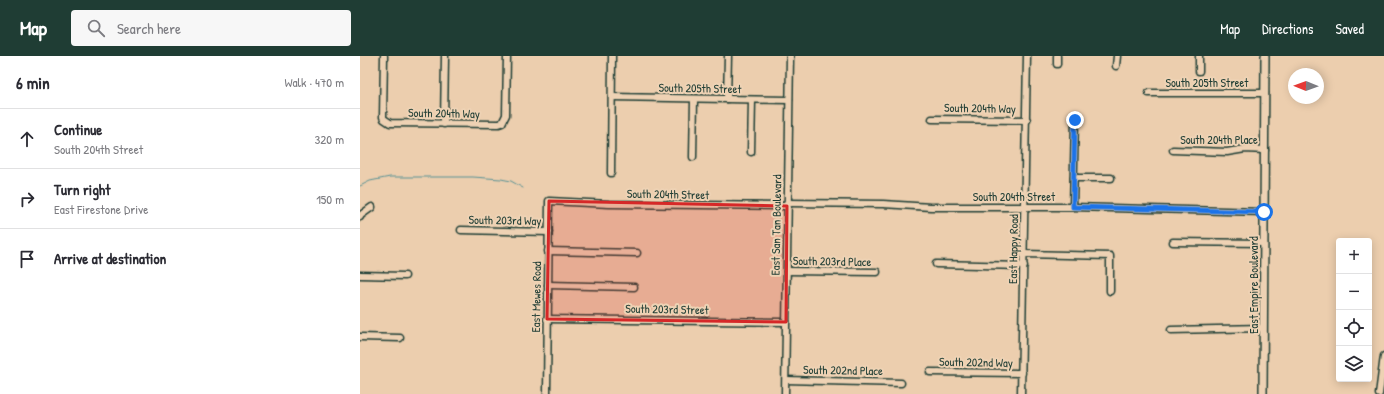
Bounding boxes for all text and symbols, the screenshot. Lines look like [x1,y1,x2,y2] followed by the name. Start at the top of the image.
[71,10,351,46] search box
[20,15,47,41] text: Map
[85,17,107,39] icon: search
[117,18,181,39] text: Search here
[1220,19,1240,38] text: Map
[1262,19,1313,38] text: Directions
[1335,19,1364,38] text: Saved
[1288,68,1324,104] north arrow
[16,71,50,94] text: 6 min
[284,73,344,91] text: Walk · 470 m
[1165,74,1249,91] street label: South 205th Street
[658,79,743,97] street label: South 205th Street
[944,99,1016,117] street label: South 204th Way
[408,104,480,122] street label: South 204th Way
[1066,111,1084,129] route end
[54,119,102,140] text: Continue
[16,128,38,150] icon: ahead
[314,130,344,148] text: 320 m
[1180,131,1258,148] street label: South 204th Place
[54,140,143,158] text: South 204th Street
[767,174,785,276] street label: East San Tan Boulevard
[54,179,110,200] text: Turn right
[627,185,710,203] street label: South 204th Street
[16,188,38,210] icon: right
[973,188,1056,205] street label: South 204th Street
[316,190,344,208] text: 150 m
[54,200,149,218] text: East Firestone Drive
[1255,203,1273,221] route start
[469,211,541,229] street label: South 203rd Way
[1004,214,1022,284] street label: East Happy Road
[1245,236,1262,334] street label: East Empire Boulevard
[1336,238,1372,382] map controls
[1336,238,1372,274] button: +
[16,248,38,270] icon: arrive
[54,248,166,269] text: Arrive at destination
[793,252,872,270] street label: South 203rd Place
[527,261,545,333] street label: East Mewes Road
[1336,274,1372,310] button: −
[625,300,710,318] street label: South 203rd Street
[1336,310,1372,346] button: locate
[1336,346,1372,382] button: layers
[939,353,1013,371] street label: South 202nd Way
[803,361,883,379] street label: South 202nd Place

